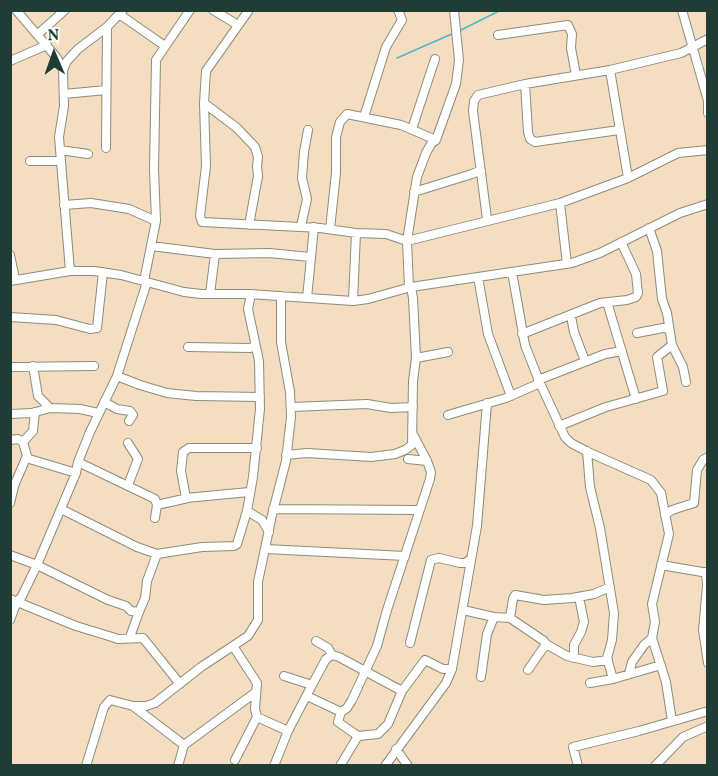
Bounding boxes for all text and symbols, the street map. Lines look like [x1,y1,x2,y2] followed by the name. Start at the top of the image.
[24,24,84,84] north arrow
[47,25,60,47] text: N

